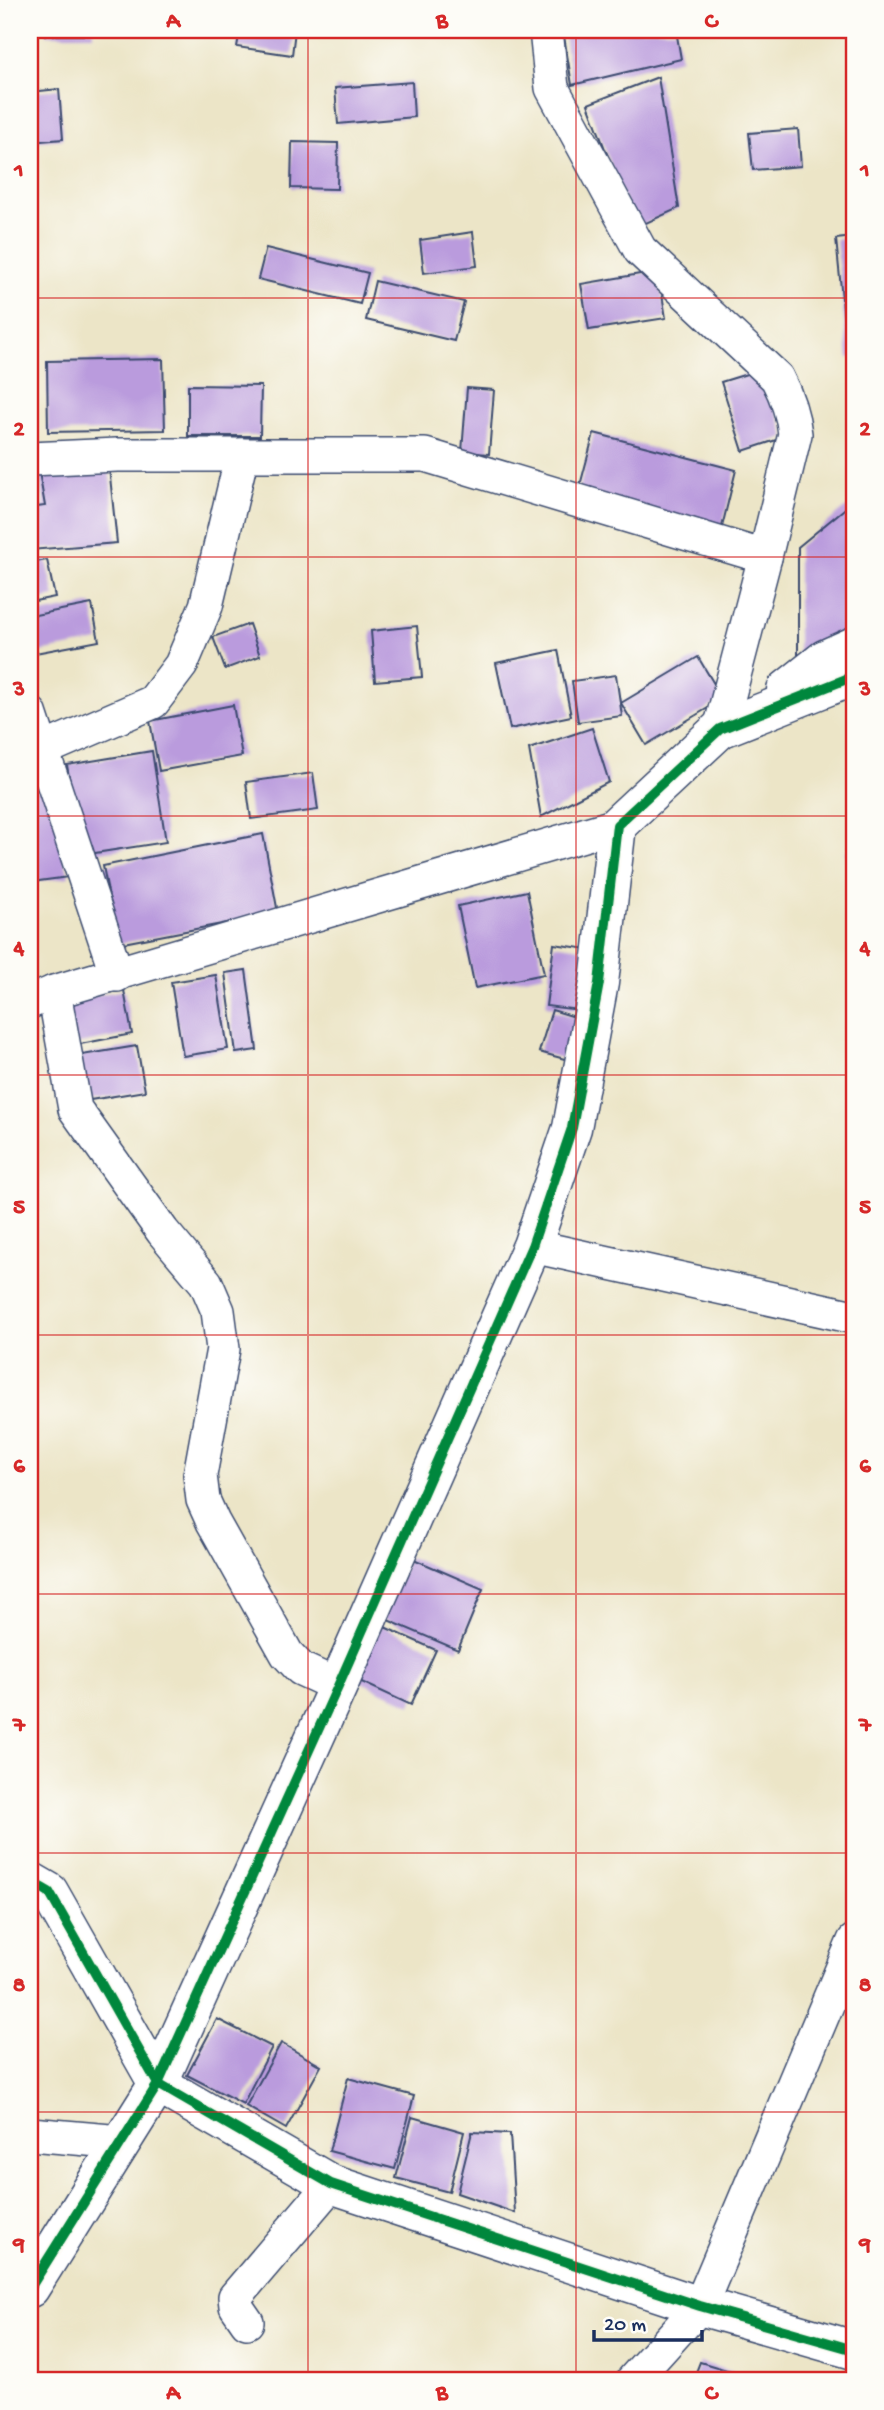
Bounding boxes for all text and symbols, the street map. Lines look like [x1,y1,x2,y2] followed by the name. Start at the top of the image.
[165,9,181,36] text: A
[435,9,449,36] text: B
[705,9,720,36] text: C
[13,158,24,185] text: 1
[859,158,870,185] text: 1
[13,417,25,444] text: 2
[859,417,871,444] text: 2
[12,677,25,704] text: 3
[858,677,871,704] text: 3
[13,936,25,963] text: 4
[859,936,871,963] text: 4
[13,1195,25,1222] text: 5
[859,1195,871,1222] text: 5
[13,1454,26,1481] text: 6
[859,1454,872,1481] text: 6
[12,1713,26,1740] text: 7
[858,1713,872,1740] text: 7
[13,1973,26,2000] text: 8
[859,1973,872,2000] text: 8
[12,2232,25,2259] text: 9
[858,2232,871,2259] text: 9
[594,2298,702,2342] scale bar
[604,2314,646,2339] text: 20 m
[165,2381,181,2408] text: A
[435,2381,449,2408] text: B
[705,2381,720,2408] text: C

